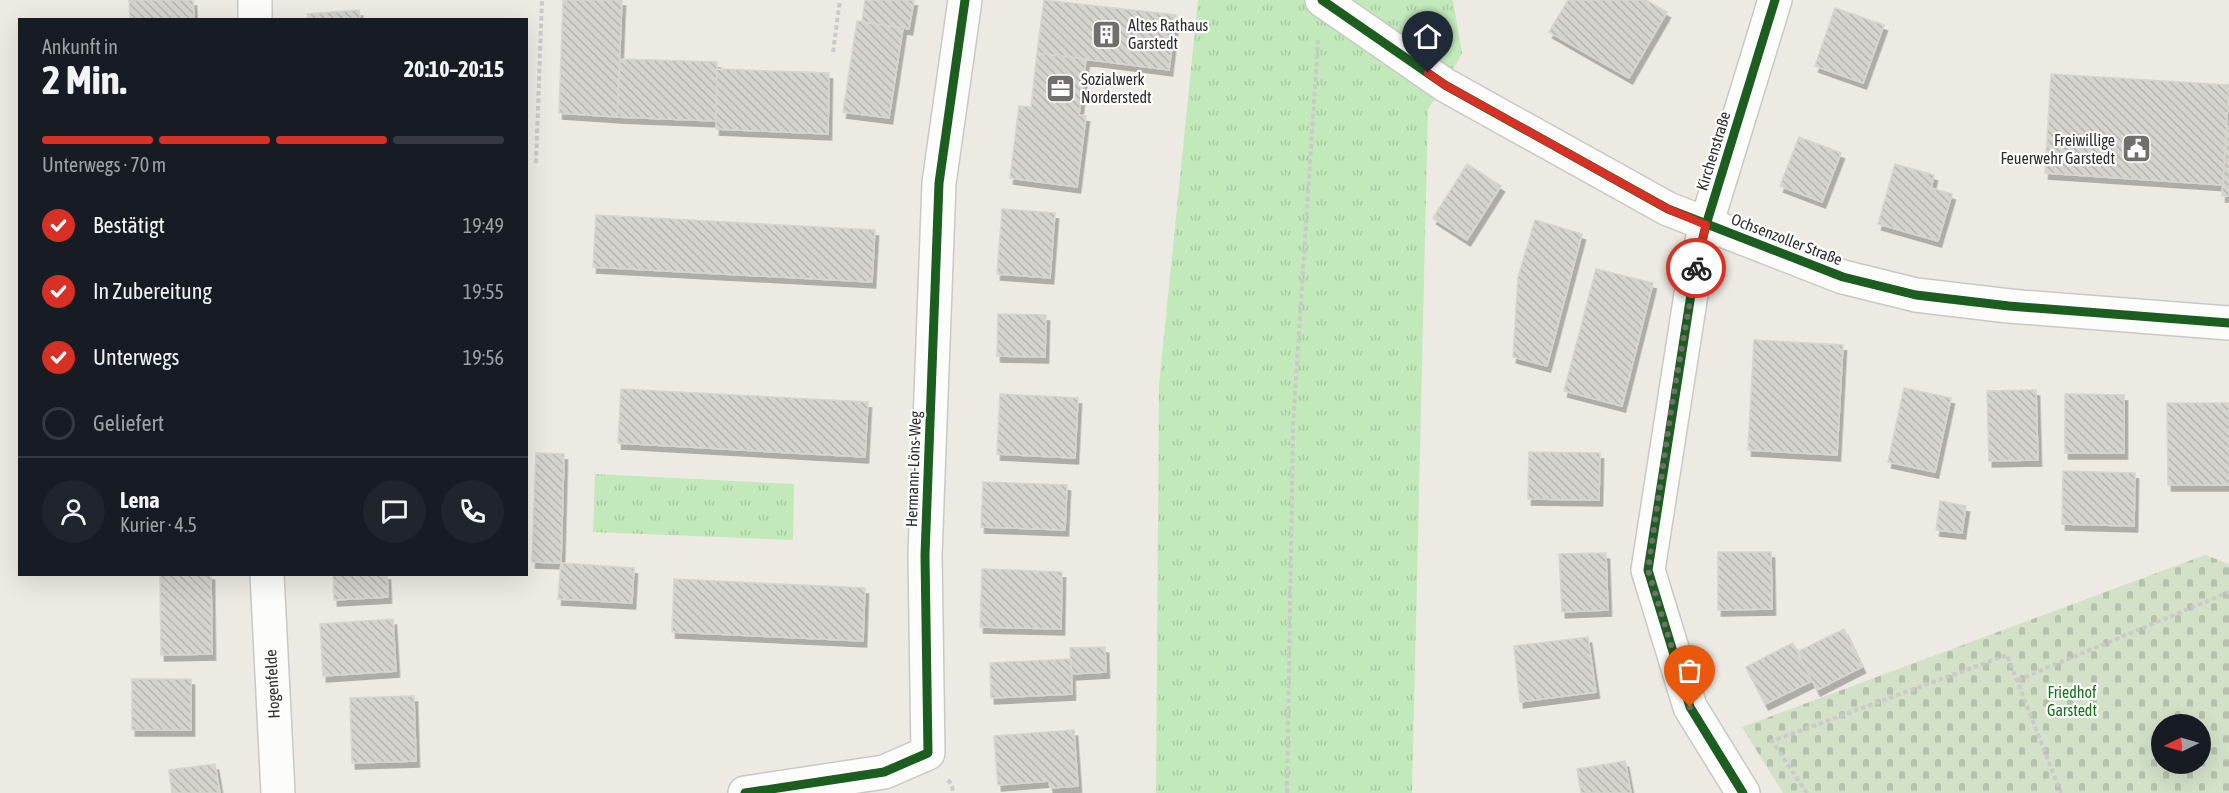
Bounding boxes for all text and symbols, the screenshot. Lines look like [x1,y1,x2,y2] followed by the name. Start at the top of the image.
[1402,11,1453,73] pin
[1128,16,1209,52] place label: Altes Rathaus Garstedt
[1091,18,1123,50] building icon: Altes Rathaus Garstedt
[1411,20,1444,53] icon: home
[42,35,118,58] text: Ankunft in
[404,56,504,82] text: 20:10–20:15
[42,58,127,102] text: 2 Min.
[1081,70,1152,106] place label: Sozialwerk Norderstedt
[1044,72,1076,104] office icon: Sozialwerk Norderstedt
[1692,109,1734,193] street label: Kirchenstraße
[2000,131,2115,167] place label: Freiwillige Feuerwehr Garstedt
[2120,133,2152,165] public building icon: Freiwillige Feuerwehr Garstedt
[42,153,166,176] text: Unterwegs · 70 m
[42,209,75,242] icon: check
[1729,210,1845,268] street label: Ochsenzoller Straße
[93,212,165,238] text: Bestätigt
[463,214,504,237] text: 19:49
[1666,238,1726,298] courier
[1680,252,1713,285] icon: bike
[42,275,75,308] icon: check
[93,278,212,304] text: In Zubereitung
[463,280,504,303] text: 19:55
[42,341,75,374] icon: check
[93,344,179,370] text: Unterwegs
[463,346,504,369] text: 19:56
[93,410,164,436] text: Geliefert
[902,411,925,527] street label: Hermann-Löns-Weg
[42,480,105,543] button: person
[363,480,426,543] button: chat
[441,480,504,543] button: phone
[120,487,159,513] text: Lena
[120,513,197,536] text: Kurier · 4.5
[1664,645,1715,707] pin
[261,649,284,719] street label: Hogenfelde
[1673,654,1706,687] icon: bag
[2047,683,2097,719] park label: Friedhof Garstedt
[2151,714,2211,774] north arrow
[2151,714,2211,774] map controls

